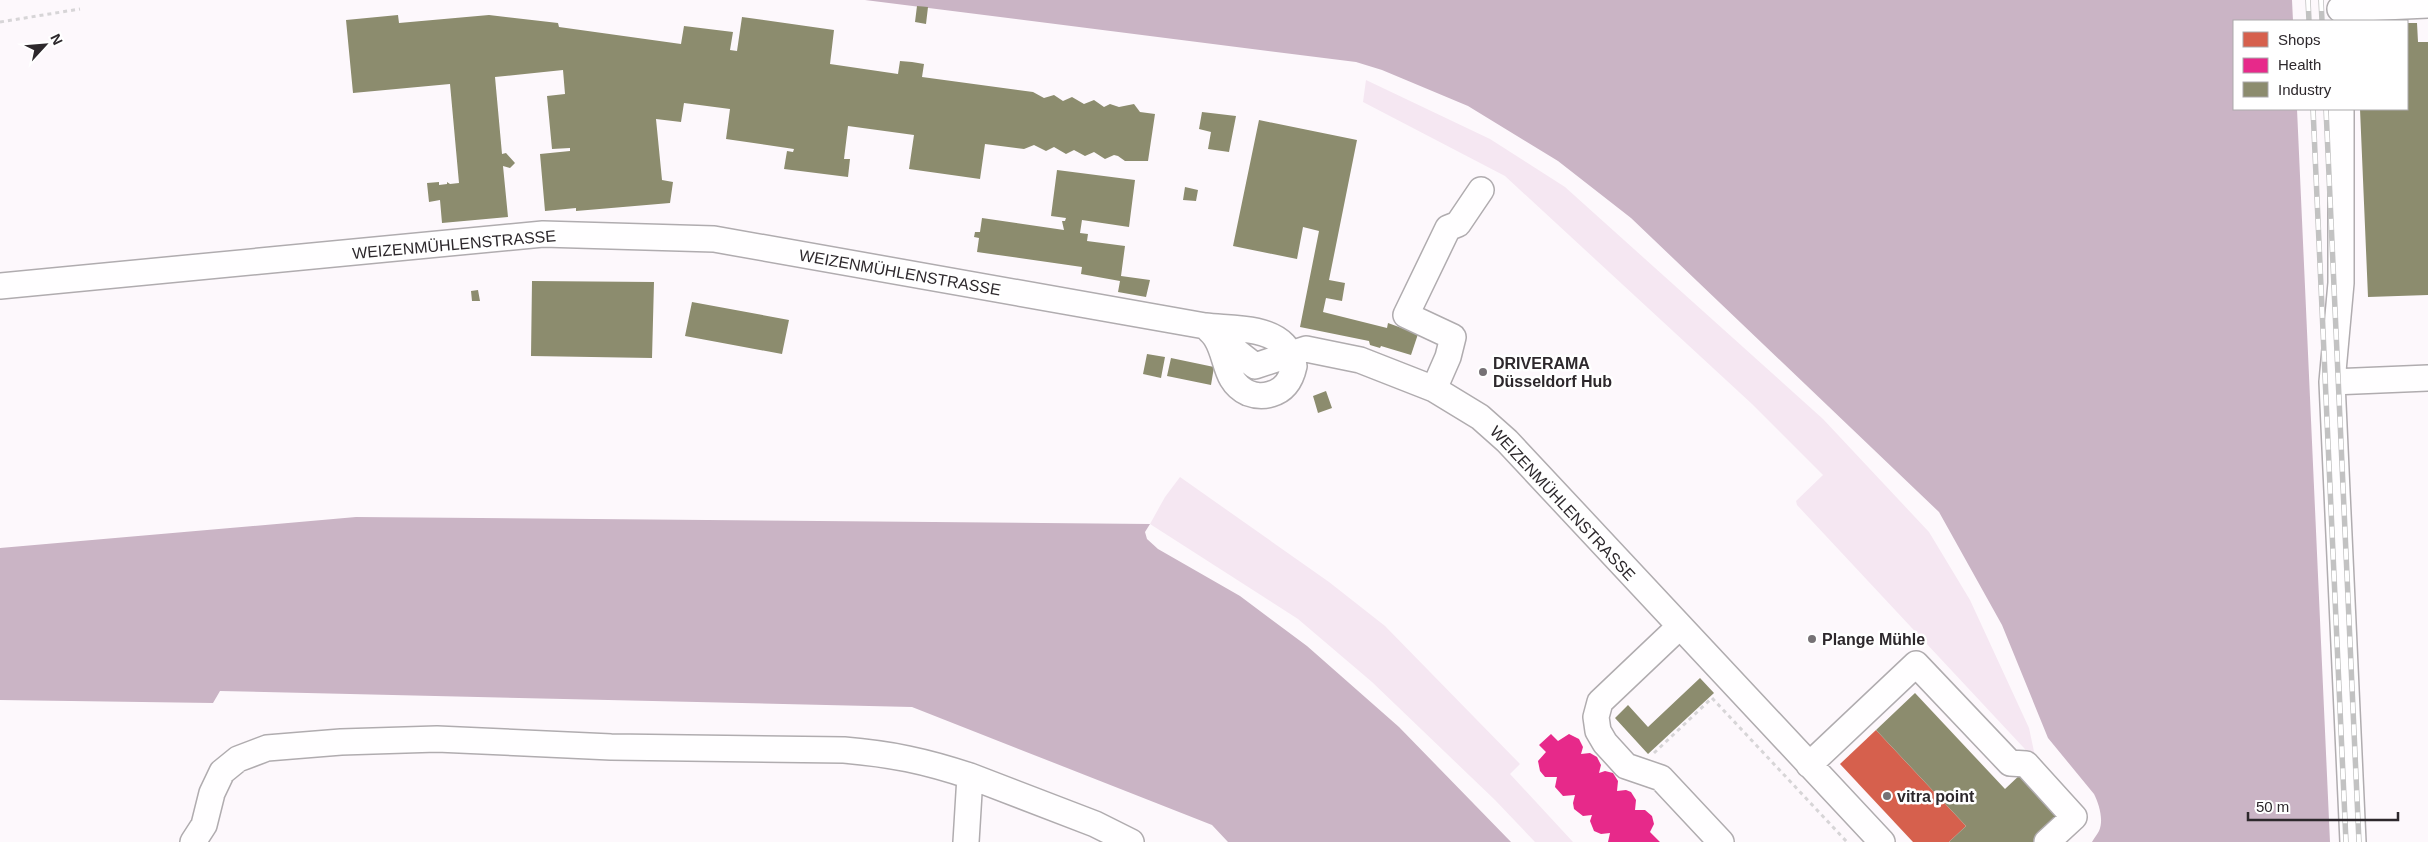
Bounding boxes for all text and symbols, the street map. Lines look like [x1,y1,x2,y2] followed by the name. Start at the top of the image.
[20,20,70,70] north arrow
[2233,20,2408,110] legend
[47,31,66,47] text: N
[2278,31,2321,48] text: Shops
[2278,56,2321,73] text: Health
[2278,81,2332,98] text: Industry
[351,227,557,262] street label: WEIZENMÜHLENSTRASSE
[798,246,1002,299] street label: WEIZENMÜHLENSTRASSE
[1493,355,1612,390] place label: DRIVERAMA Düsseldorf Hub
[1477,366,1489,378] marker: DRIVERAMA Düsseldorf Hub
[1487,423,1639,584] street label: WEIZENMÜHLENSTRASSE
[1822,631,1925,648] place label: Plange Mühle
[1806,633,1818,645] marker: Plange Mühle
[1897,788,1975,805] place label: vitra point
[1881,790,1893,802] marker: vitra point
[2248,790,2398,822] scale bar
[2256,798,2289,815] text: 50 m

